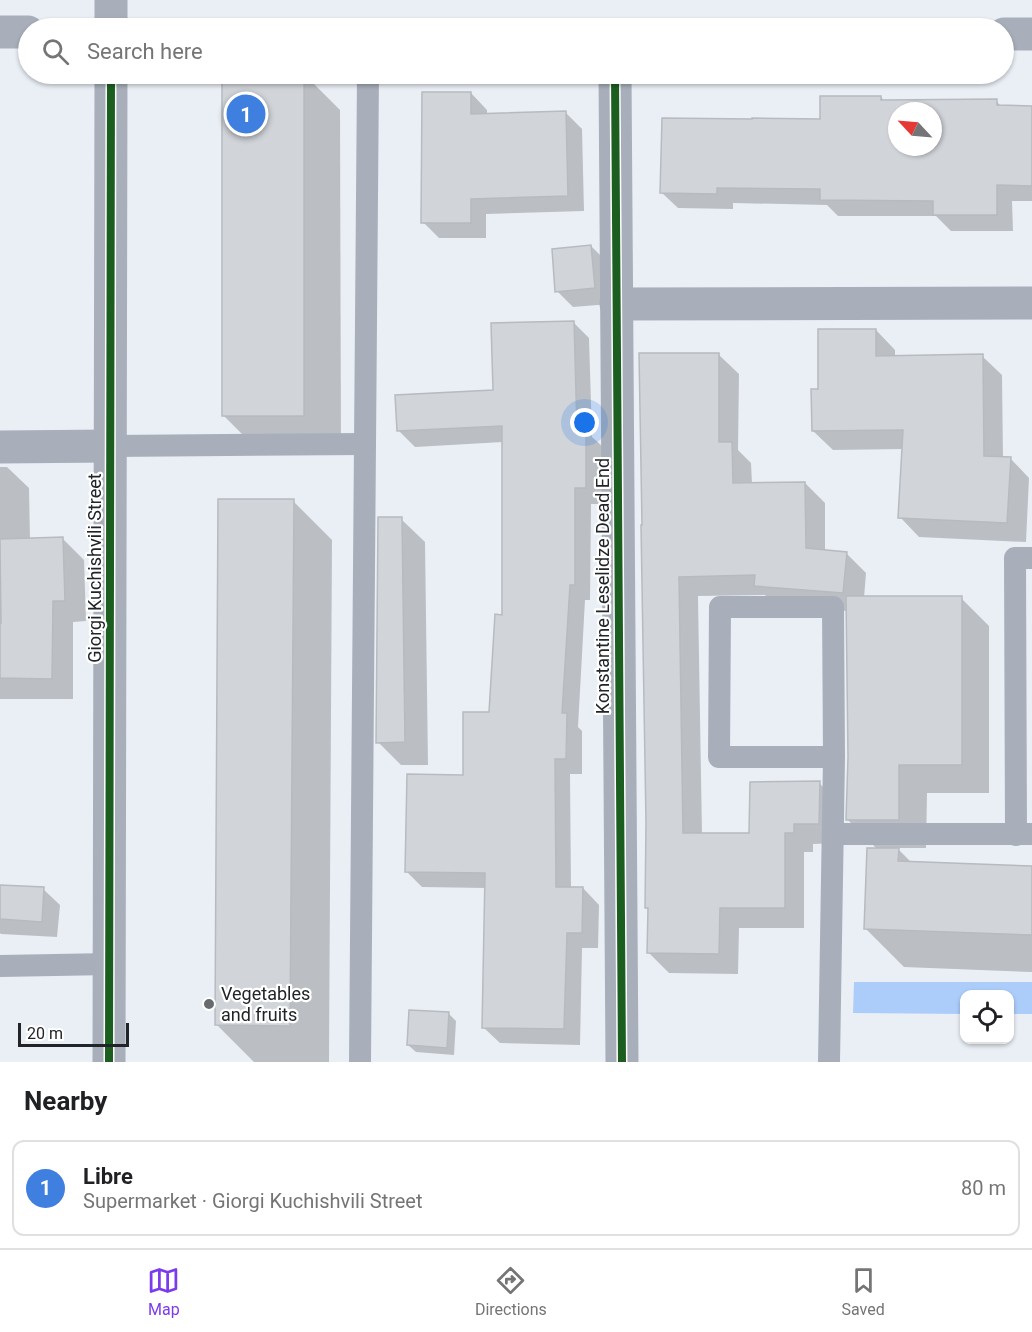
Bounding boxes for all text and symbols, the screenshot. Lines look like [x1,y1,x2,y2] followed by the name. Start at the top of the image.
[18,18,1014,84] search box
[39,35,72,68] icon: search
[87,39,203,64] text: Search here
[226,92,266,136] pin: 1
[888,102,942,156] north arrow
[570,408,599,437] your location
[592,458,613,714] street label: Konstantine Leselidze Dead End
[84,473,105,663] street label: Giorgi Kuchishvili Street
[221,983,310,1025] place label: Vegetables and fruits
[960,990,1014,1044] map controls
[960,990,1014,1044] button: locate
[202,997,216,1011] marker: Vegetables and fruits
[18,1020,129,1048] scale bar
[27,1024,63,1043] text: 20 m
[24,1086,107,1116] text: Nearby
[83,1164,133,1189] text: Libre
[40,1176,51,1200] text: 1
[961,1176,1006,1200] text: 80 m
[83,1189,423,1213] text: Supermarket · Giorgi Kuchishvili Street
[147,1264,180,1319] tab: Map
[475,1264,547,1319] tab: Directions
[841,1264,885,1319] tab: Saved

